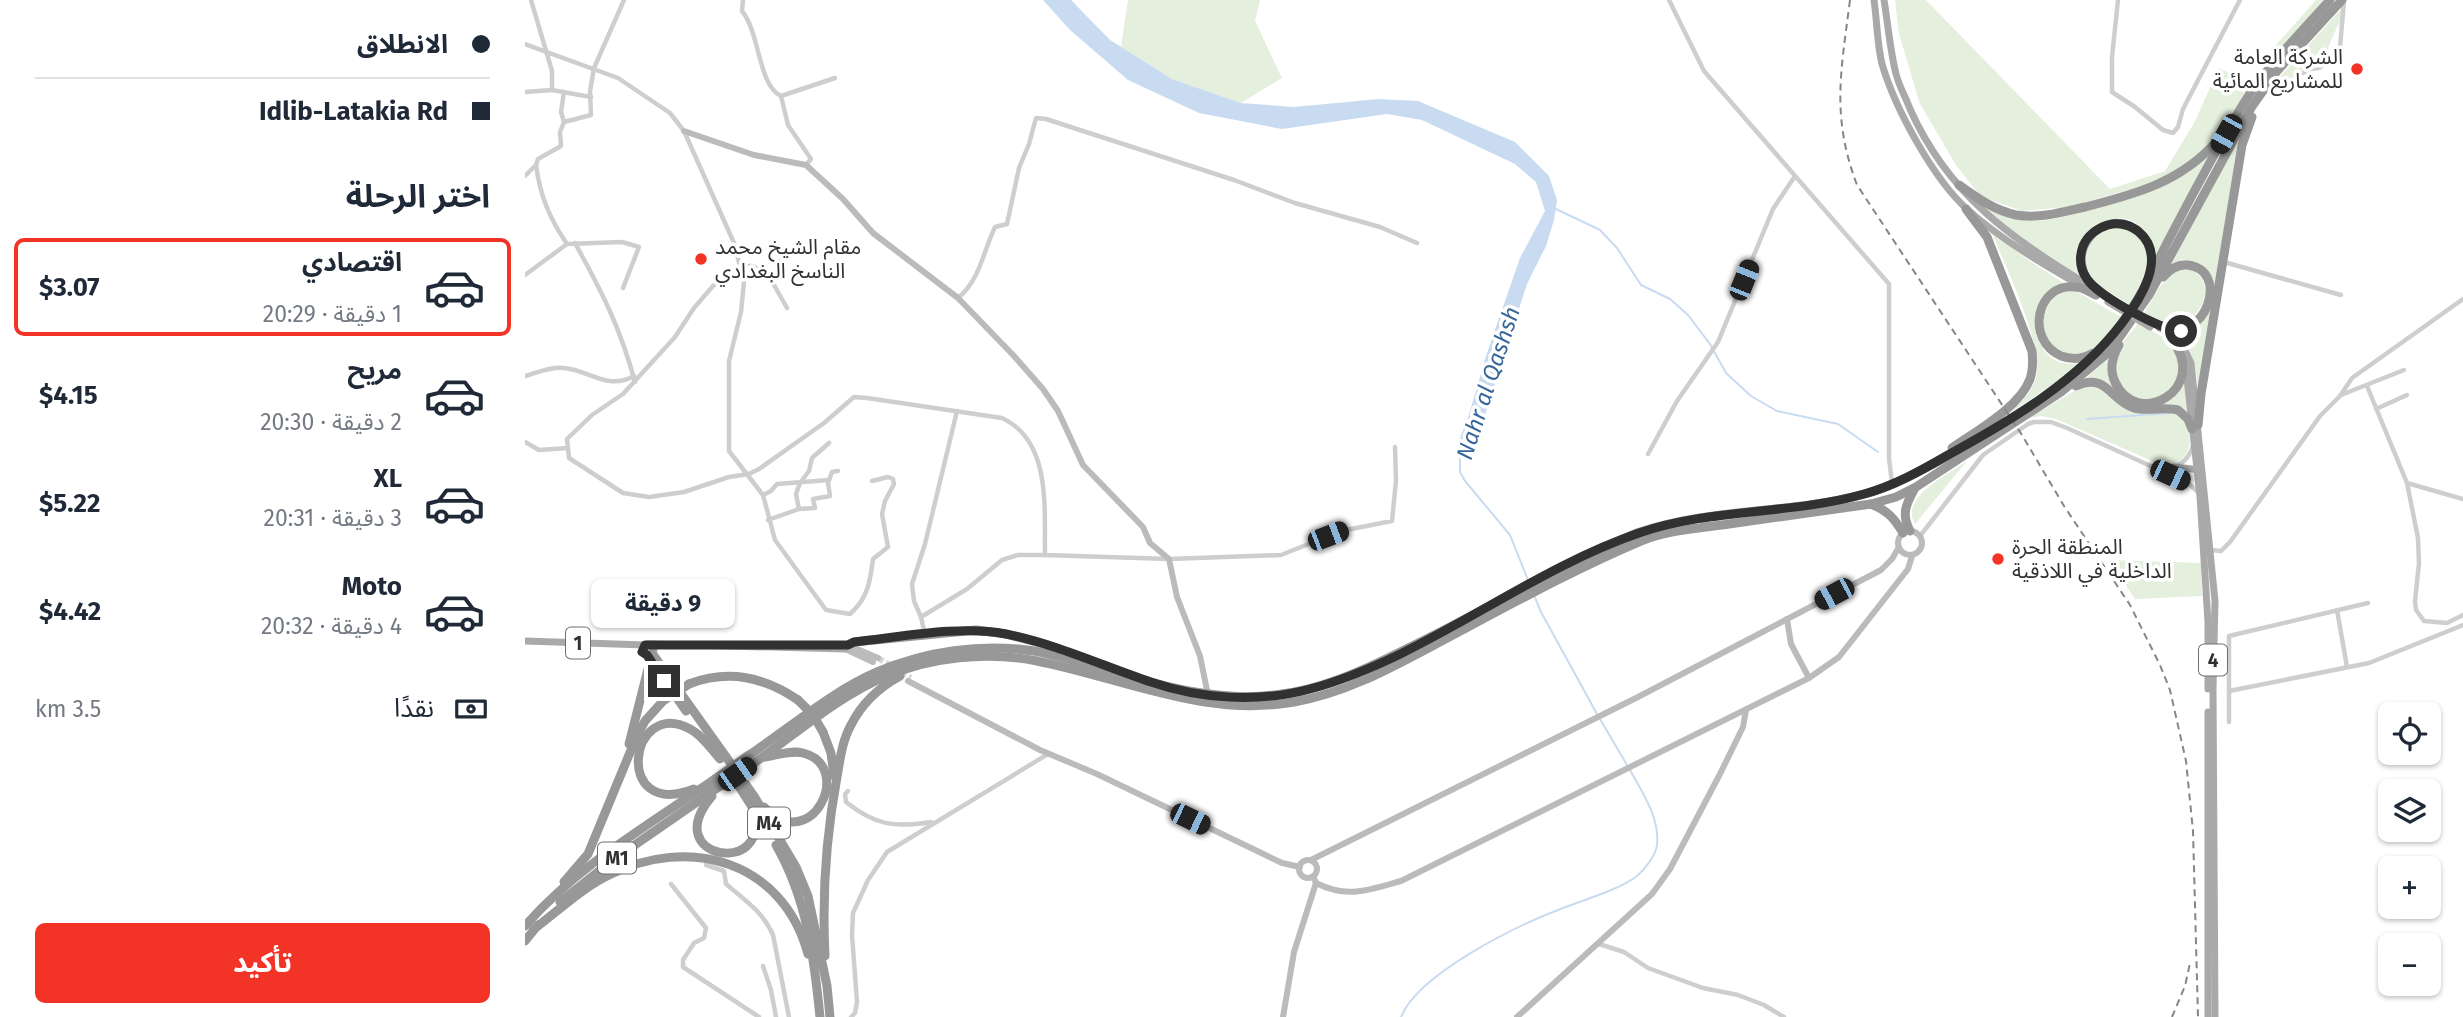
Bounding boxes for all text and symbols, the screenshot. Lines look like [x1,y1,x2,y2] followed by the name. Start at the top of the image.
[357,29,448,60] text: الانطلاق
[2213,44,2343,96] place label: الشركة العامة للمشاريع المائية
[2349,61,2365,77] marker: الشركة العامة للمشاريع المائية
[259,96,448,127] text: Idlib-Latakia Rd
[2207,111,2246,157] car
[346,177,490,215] text: اختر الرحلة
[715,234,861,287] place label: مقام الشيخ محمد الناسخ البغدادي
[302,247,402,278] text: اقتصادي
[693,251,709,267] marker: مقام الشيخ محمد الناسخ البغدادي
[423,256,486,319] icon: car
[1727,257,1762,303] car
[39,272,100,303] text: $3.07
[263,300,402,328] text: 1 دقيقة · 20:29
[1450,303,1526,463] water label: Nahr al Qashsh
[2165,315,2197,347] route start
[347,355,402,386] text: مريح
[423,364,486,427] icon: car
[39,380,98,411] text: $4.15
[260,408,402,436] text: 2 دقيقة · 20:30
[2147,457,2194,493] car
[374,463,402,494] text: XL
[423,472,486,535] icon: car
[39,488,100,519] text: $5.22
[264,504,402,532] text: 3 دقيقة · 20:31
[1305,519,1352,553] car
[2012,534,2172,587] place label: المنطقة الحرة الداخلية في اللاذقية
[1990,551,2006,567] marker: المنطقة الحرة الداخلية في اللاذقية
[342,571,402,602] text: Moto
[1811,575,1858,613] car
[423,580,486,643] icon: car
[592,580,736,628] callout: 9 دقيقة
[625,589,701,617] text: 9 دقيقة
[39,596,101,627] text: $4.42
[261,612,402,640] text: 4 دقيقة · 20:32
[566,628,590,658] road number: 1
[2199,645,2227,676] road number: 4
[648,665,680,697] route end
[452,690,490,728] icon: cash
[394,693,434,724] text: نقدًا
[35,695,101,723] text: 3.5 km
[2378,702,2441,996] map controls
[2378,702,2441,765] button: locate
[714,753,761,795] car
[2378,779,2441,842] button: layers
[1167,800,1214,838] car
[748,808,790,838] road number: M4
[598,842,636,874] road number: M1
[2378,856,2441,919] button: +
[35,923,490,1003] button: تأكيد
[2378,933,2441,996] button: −

